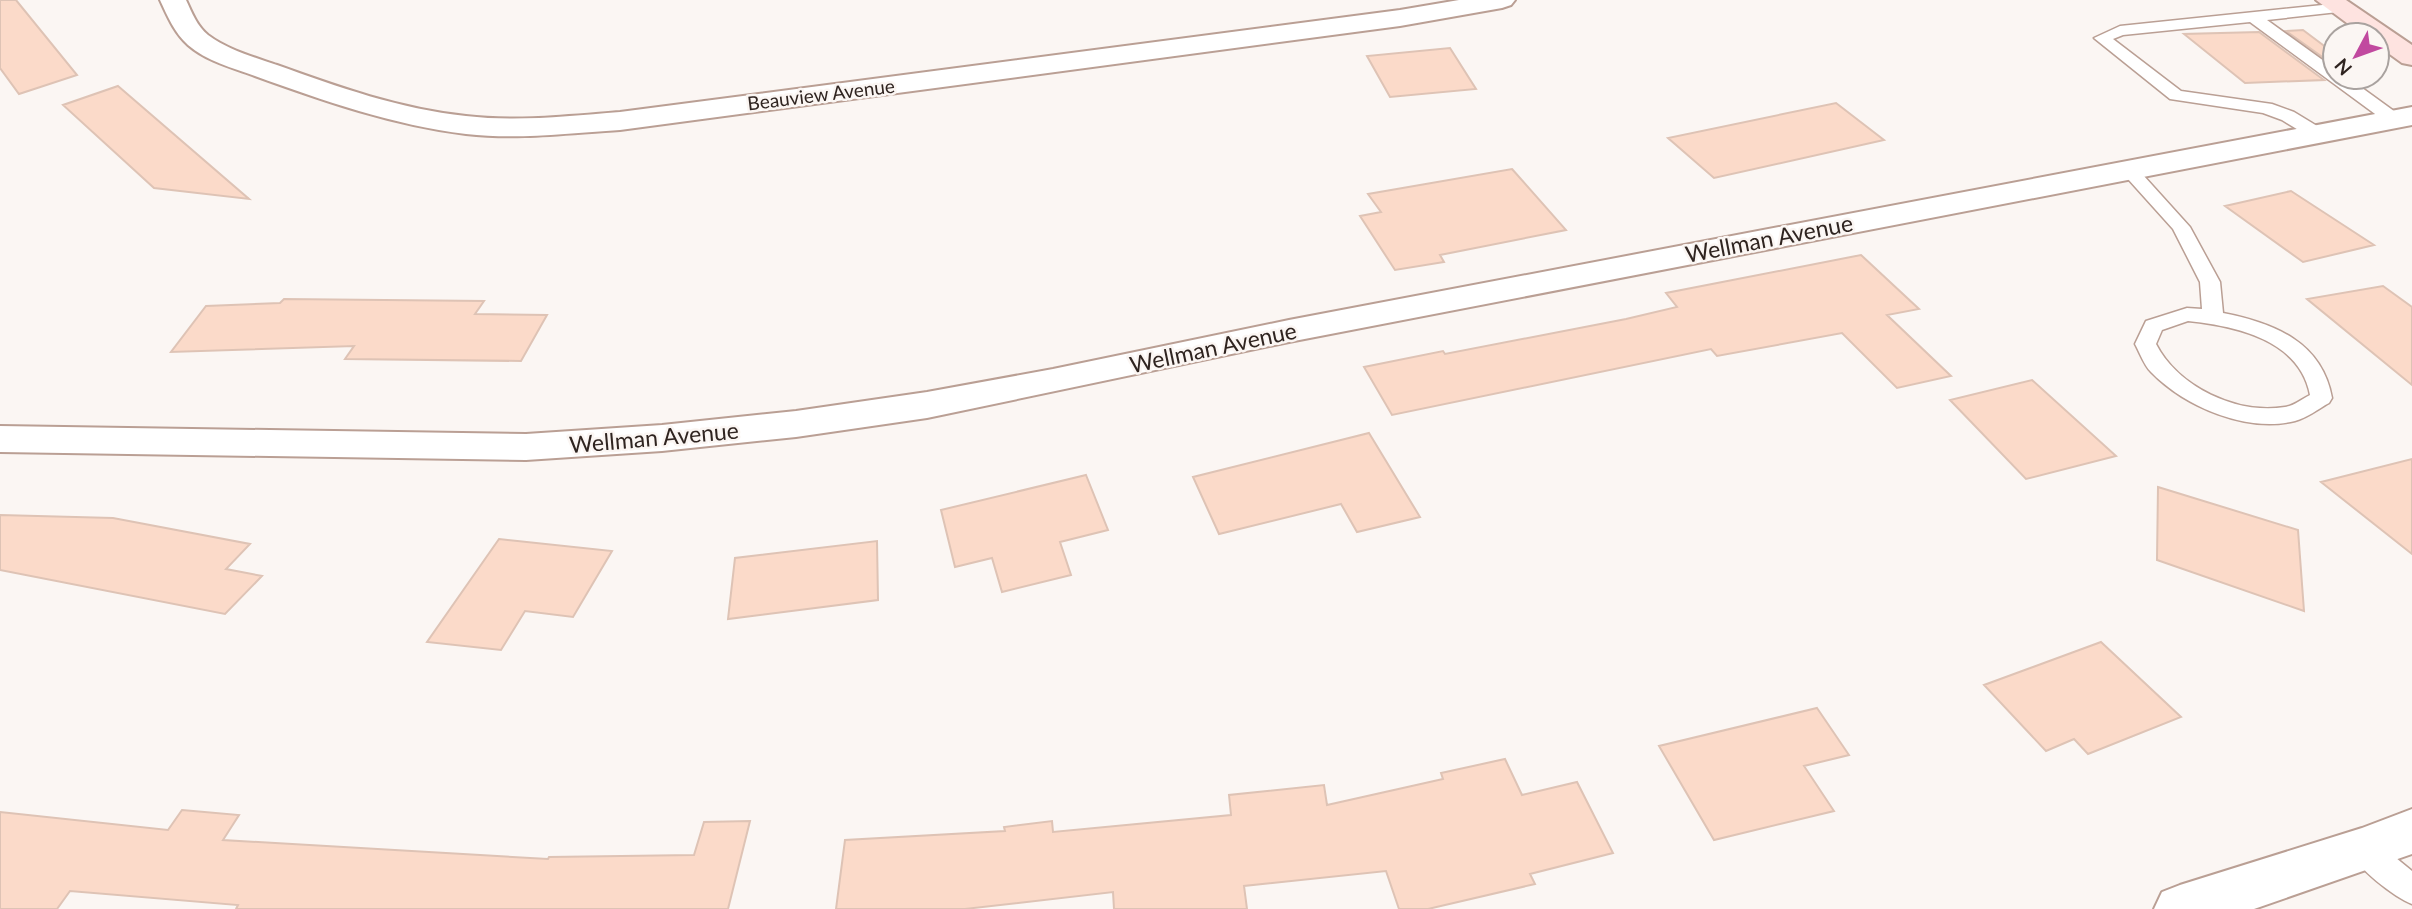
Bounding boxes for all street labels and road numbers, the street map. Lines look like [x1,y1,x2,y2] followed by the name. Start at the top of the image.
[746,74,896,114] street label: Beauview Avenue
[1683,208,1855,268] street label: Wellman Avenue
[1127,316,1299,378] street label: Wellman Avenue
[568,416,740,458] street label: Wellman Avenue

